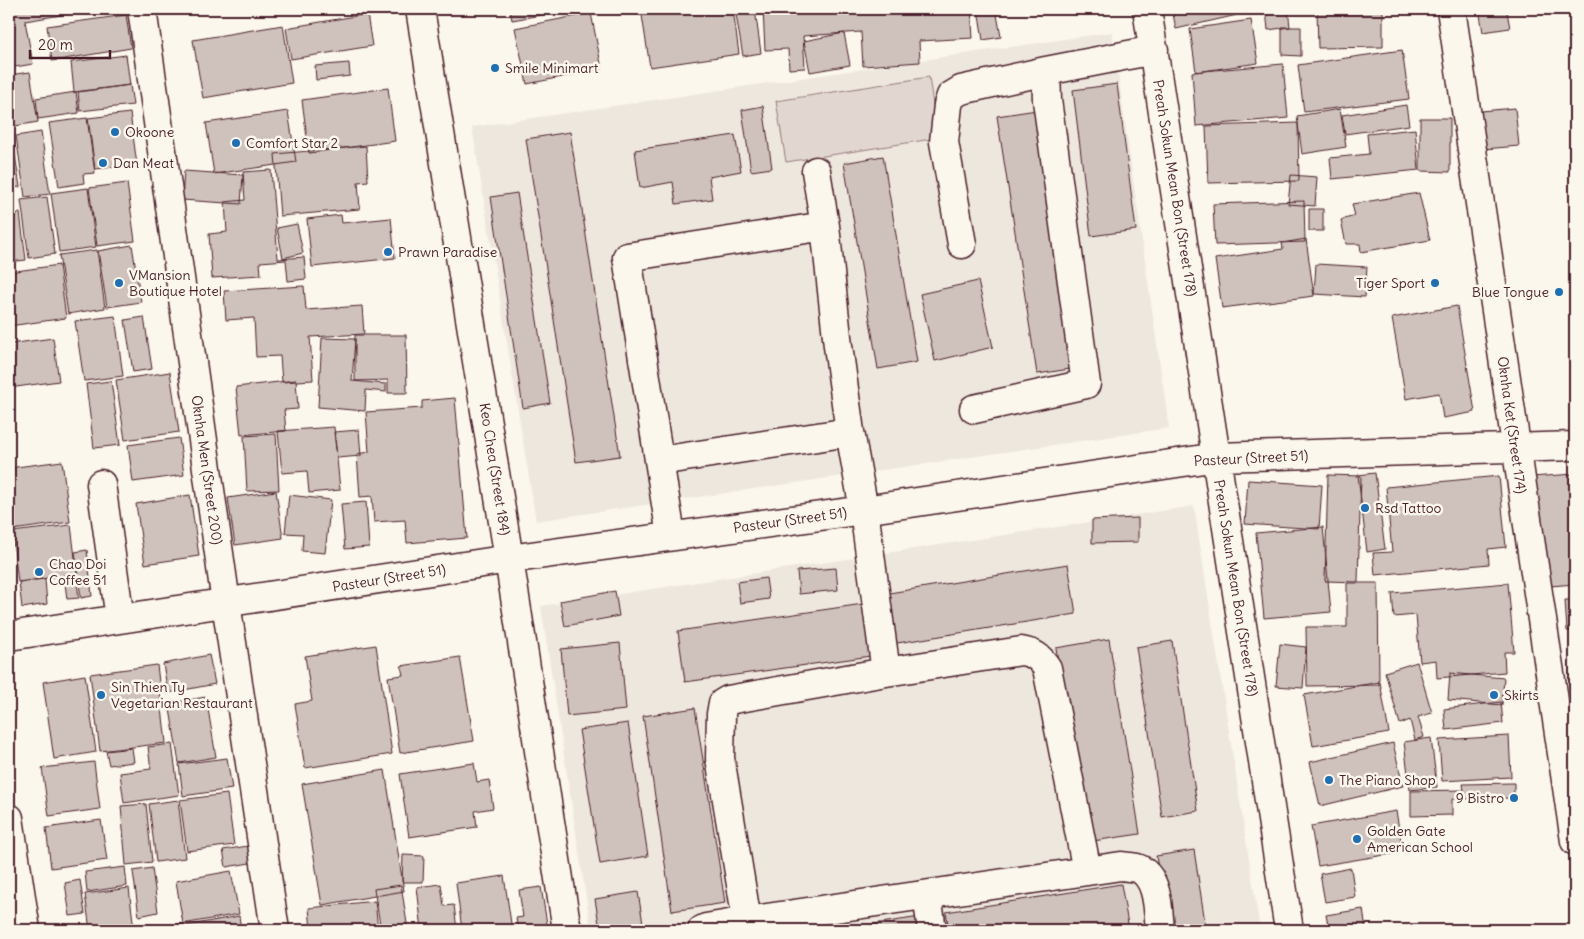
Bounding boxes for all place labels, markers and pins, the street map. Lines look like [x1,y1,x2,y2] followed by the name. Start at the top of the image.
[505,59,599,77] place label: Smile Minimart
[489,62,501,74] marker: Smile Minimart
[125,123,174,141] place label: Okoone
[109,126,121,138] marker: Okoone
[246,134,338,152] place label: Comfort Star 2
[230,137,242,149] marker: Comfort Star 2
[113,154,174,172] place label: Dan Meat
[97,157,109,169] marker: Dan Meat
[398,243,497,261] place label: Prawn Paradise
[382,246,394,258] marker: Prawn Paradise
[129,266,222,300] place label: VMansion Boutique Hotel
[1356,274,1425,292] place label: Tiger Sport
[113,277,125,289] marker: VMansion Boutique Hotel
[1429,277,1441,289] marker: Tiger Sport
[1472,283,1549,301] place label: Blue Tongue
[1553,286,1565,298] marker: Blue Tongue
[1375,499,1442,517] place label: Rsd Tattoo
[1359,502,1371,514] marker: Rsd Tattoo
[49,555,107,589] place label: Chao Doi Coffee 51
[33,566,45,578] marker: Chao Doi Coffee 51
[111,678,253,712] place label: Sin Thien Ty Vegetarian Restaurant
[1504,686,1539,704] place label: Skirts
[95,689,107,701] marker: Sin Thien Ty Vegetarian Restaurant
[1488,689,1500,701] marker: Skirts
[1339,771,1436,789] place label: The Piano Shop
[1323,774,1335,786] marker: The Piano Shop
[1456,789,1504,807] place label: 9 Bistro
[1508,792,1520,804] marker: 9 Bistro
[1367,822,1473,856] place label: Golden Gate American School
[1351,833,1363,845] marker: Golden Gate American School

